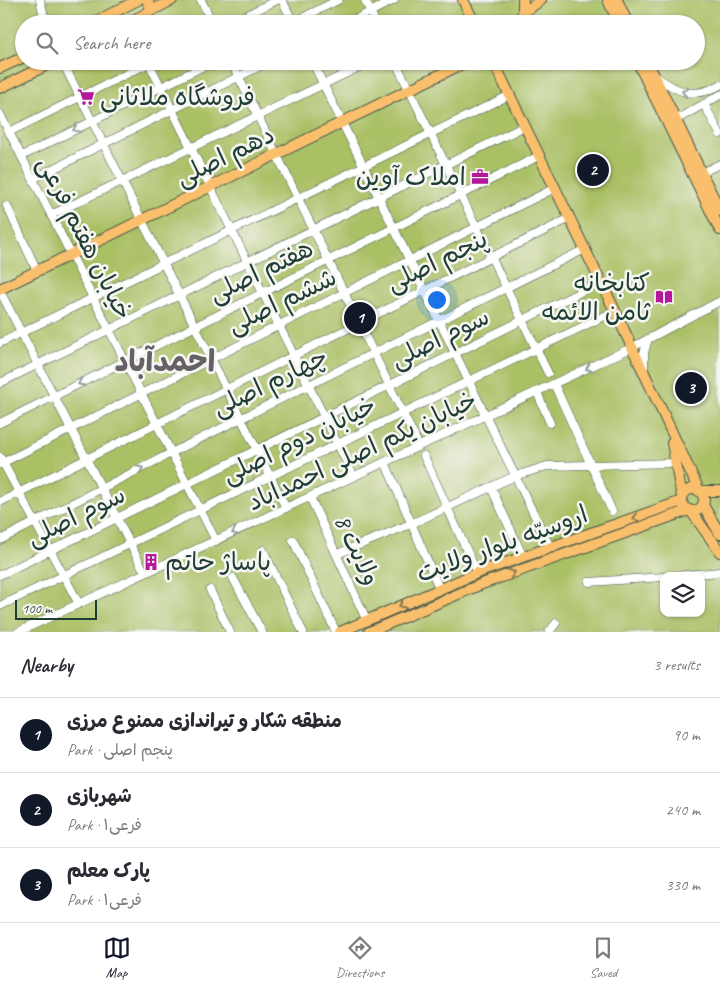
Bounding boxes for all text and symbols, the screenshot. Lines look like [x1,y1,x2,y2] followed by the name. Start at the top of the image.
[15,15,705,70] search box
[33,29,61,57] icon: search
[73,31,150,55] text: Search here
[100,81,255,113] place label: فروشگاه ملاثانی
[76,87,96,107] supermarket icon: فروشگاه ملاثانی
[682,87,690,97] one-way arrow
[170,118,280,195] street label: دهم اصلی
[73,123,82,133] one-way arrow
[28,151,140,326] street label: خیابان هفتم فرعی
[577,151,609,189] pin: 2
[356,161,466,193] place label: املاک آوین
[470,167,490,187] office icon: املاک آوین
[381,223,494,301] street label: پنجم اصلی
[204,232,319,312] street label: هفتم اصلی
[222,261,343,343] street label: ششم اصلی
[541,267,651,328] place label: کتابخانه ثامن الائمه
[424,287,450,313] your location
[654,287,674,307] library icon: کتابخانه ثامن الائمه
[344,299,376,337] pin: 1
[385,300,496,378] street label: سوم اصلی
[207,340,334,425] street label: چهارم اصلی
[115,342,215,380] district label: احمدآباد
[585,362,594,372] one-way arrow
[675,369,707,407] pin: 3
[77,376,86,387] one-way arrow
[242,384,483,520] street label: خیابان یکم اصلی احمداباد
[217,389,382,494] street label: خیابان دوم اصلی
[135,465,144,475] one-way arrow
[21,478,132,556] street label: سوم اصلی
[412,498,592,590] street label: اروسیّه بلوار ولایت
[327,509,387,591] street label: ولایت 8
[632,512,641,522] one-way arrow
[231,526,240,536] one-way arrow
[165,546,271,580] place label: پاساژ حاتم
[141,552,161,572] building icon: پاساژ حاتم
[507,569,515,579] one-way arrow
[660,572,705,617] map controls
[660,572,705,617] button: layers
[15,597,98,620] scale bar
[398,599,407,610] one-way arrow
[22,600,52,617] text: 100 m
[20,652,73,678] text: Nearby
[653,655,700,675] text: 3 results
[67,709,342,733] text: منطقه شکار و تیراندازی ممنوع مرزی
[32,725,40,745] text: 1
[673,725,700,745] text: 90 m
[67,740,173,760] text: Park · پنجم اصلی
[67,784,132,808] text: شهربازی
[32,800,40,820] text: 2
[666,800,700,820] text: 240 m
[67,815,142,835] text: Park · فرعی۱
[67,859,150,883] text: پارک معلم
[32,875,40,895] text: 3
[666,875,700,895] text: 330 m
[67,890,142,910] text: Park · فرعی۱
[103,934,131,981] tab: Map
[336,934,384,981] tab: Directions
[589,934,617,981] tab: Saved

